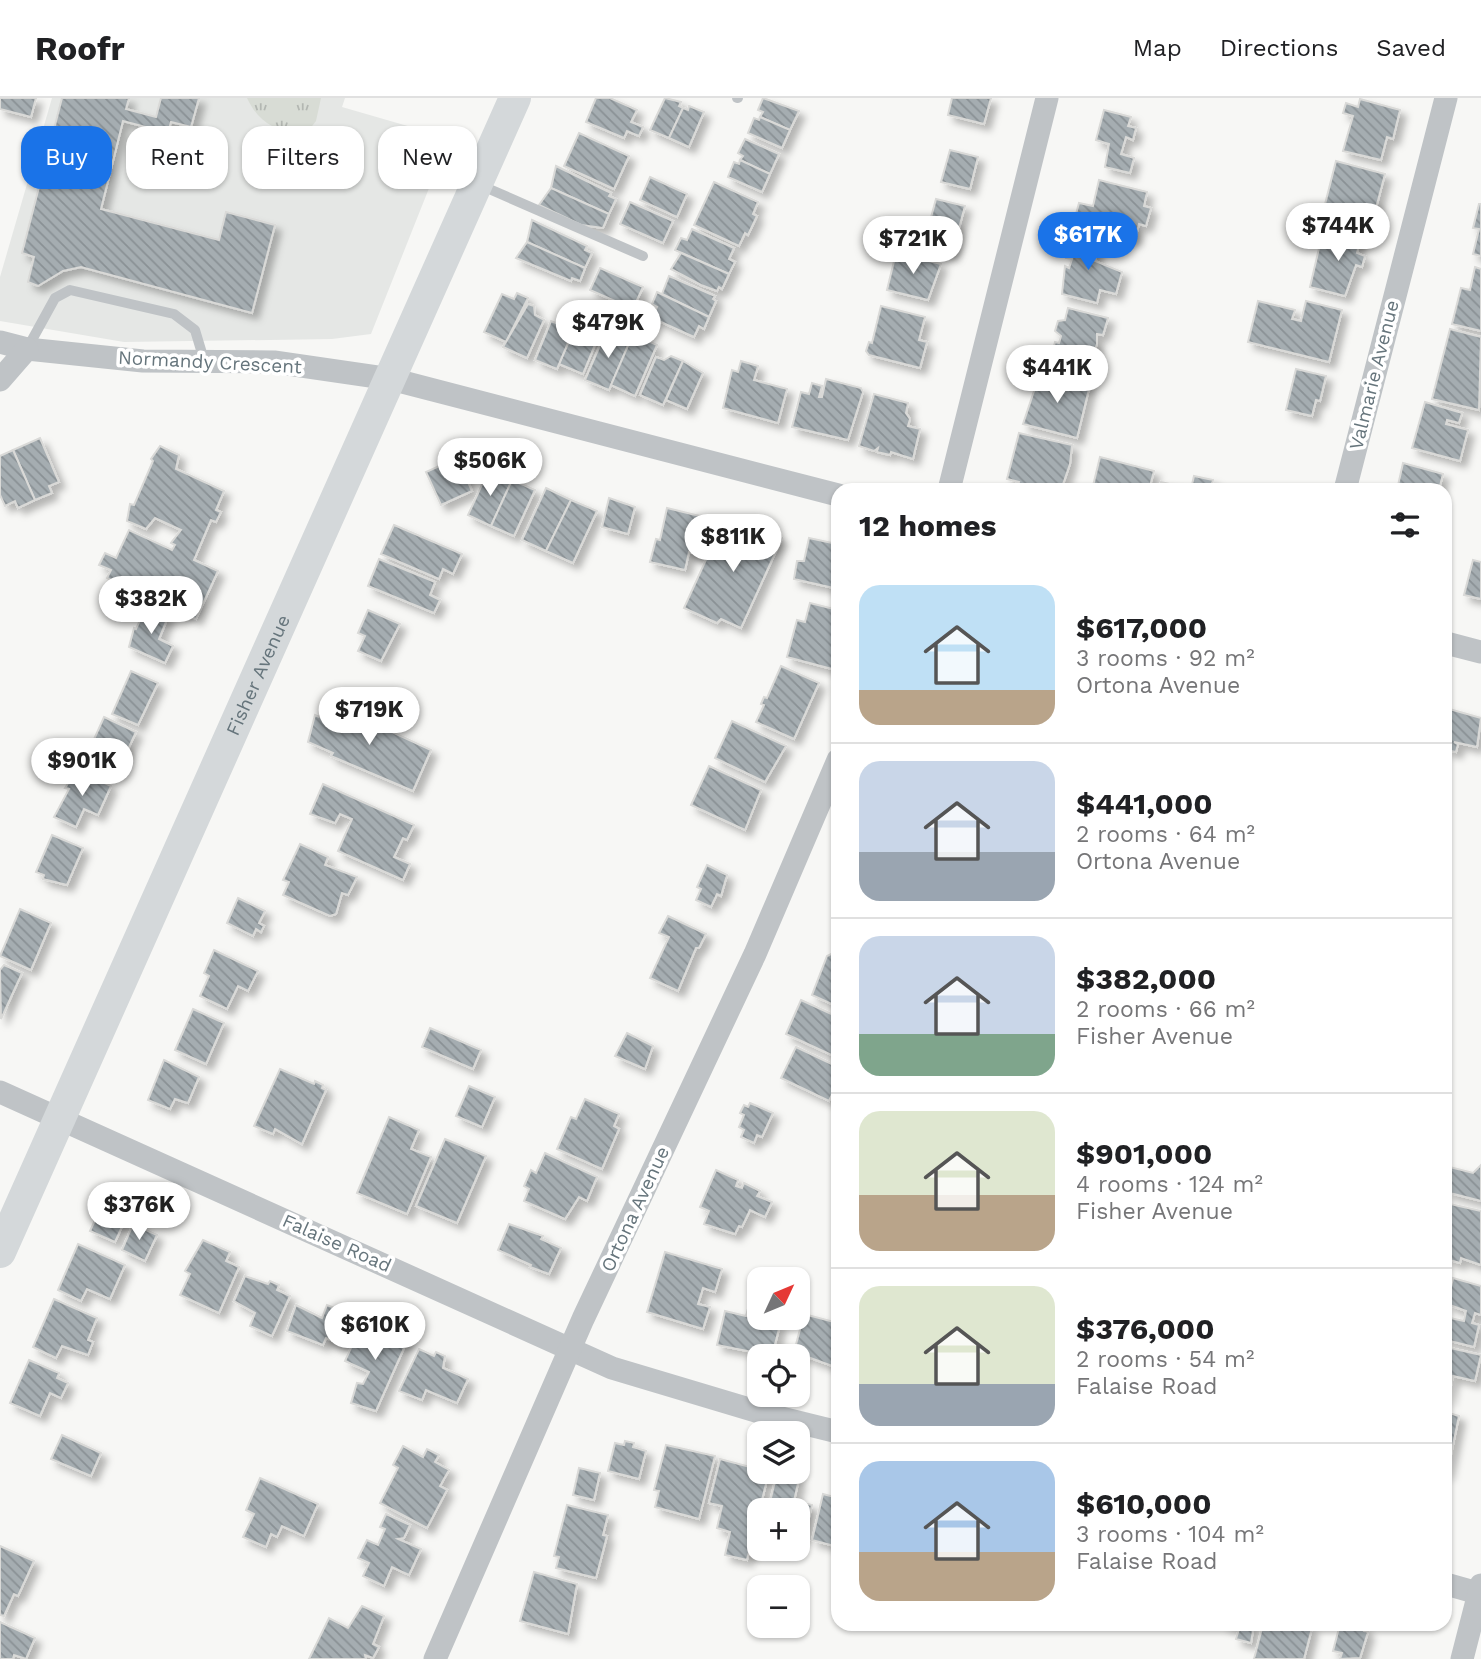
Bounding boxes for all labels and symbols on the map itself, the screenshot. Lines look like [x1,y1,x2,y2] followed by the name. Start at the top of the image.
[1289,204,1387,263] pin: $744K
[1039,212,1137,272] pin: $617K
[864,216,962,276] pin: $721K
[1344,298,1404,452] street label: Valmarie Avenue
[559,300,657,360] pin: $479K
[1008,345,1106,405] pin: $441K
[118,346,302,378] street label: Normandy Crescent
[441,438,539,498] pin: $506K
[684,514,782,574] pin: $811K
[102,576,200,636] pin: $382K
[221,611,294,739] street label: Fisher Avenue
[320,688,418,747] pin: $719K
[33,738,131,798] pin: $901K
[596,1143,674,1275] street label: Ortona Avenue
[90,1182,188,1242] pin: $376K
[279,1209,395,1277] street label: Falaise Road
[747,1267,810,1330] north arrow
[326,1302,424,1362] pin: $610K

